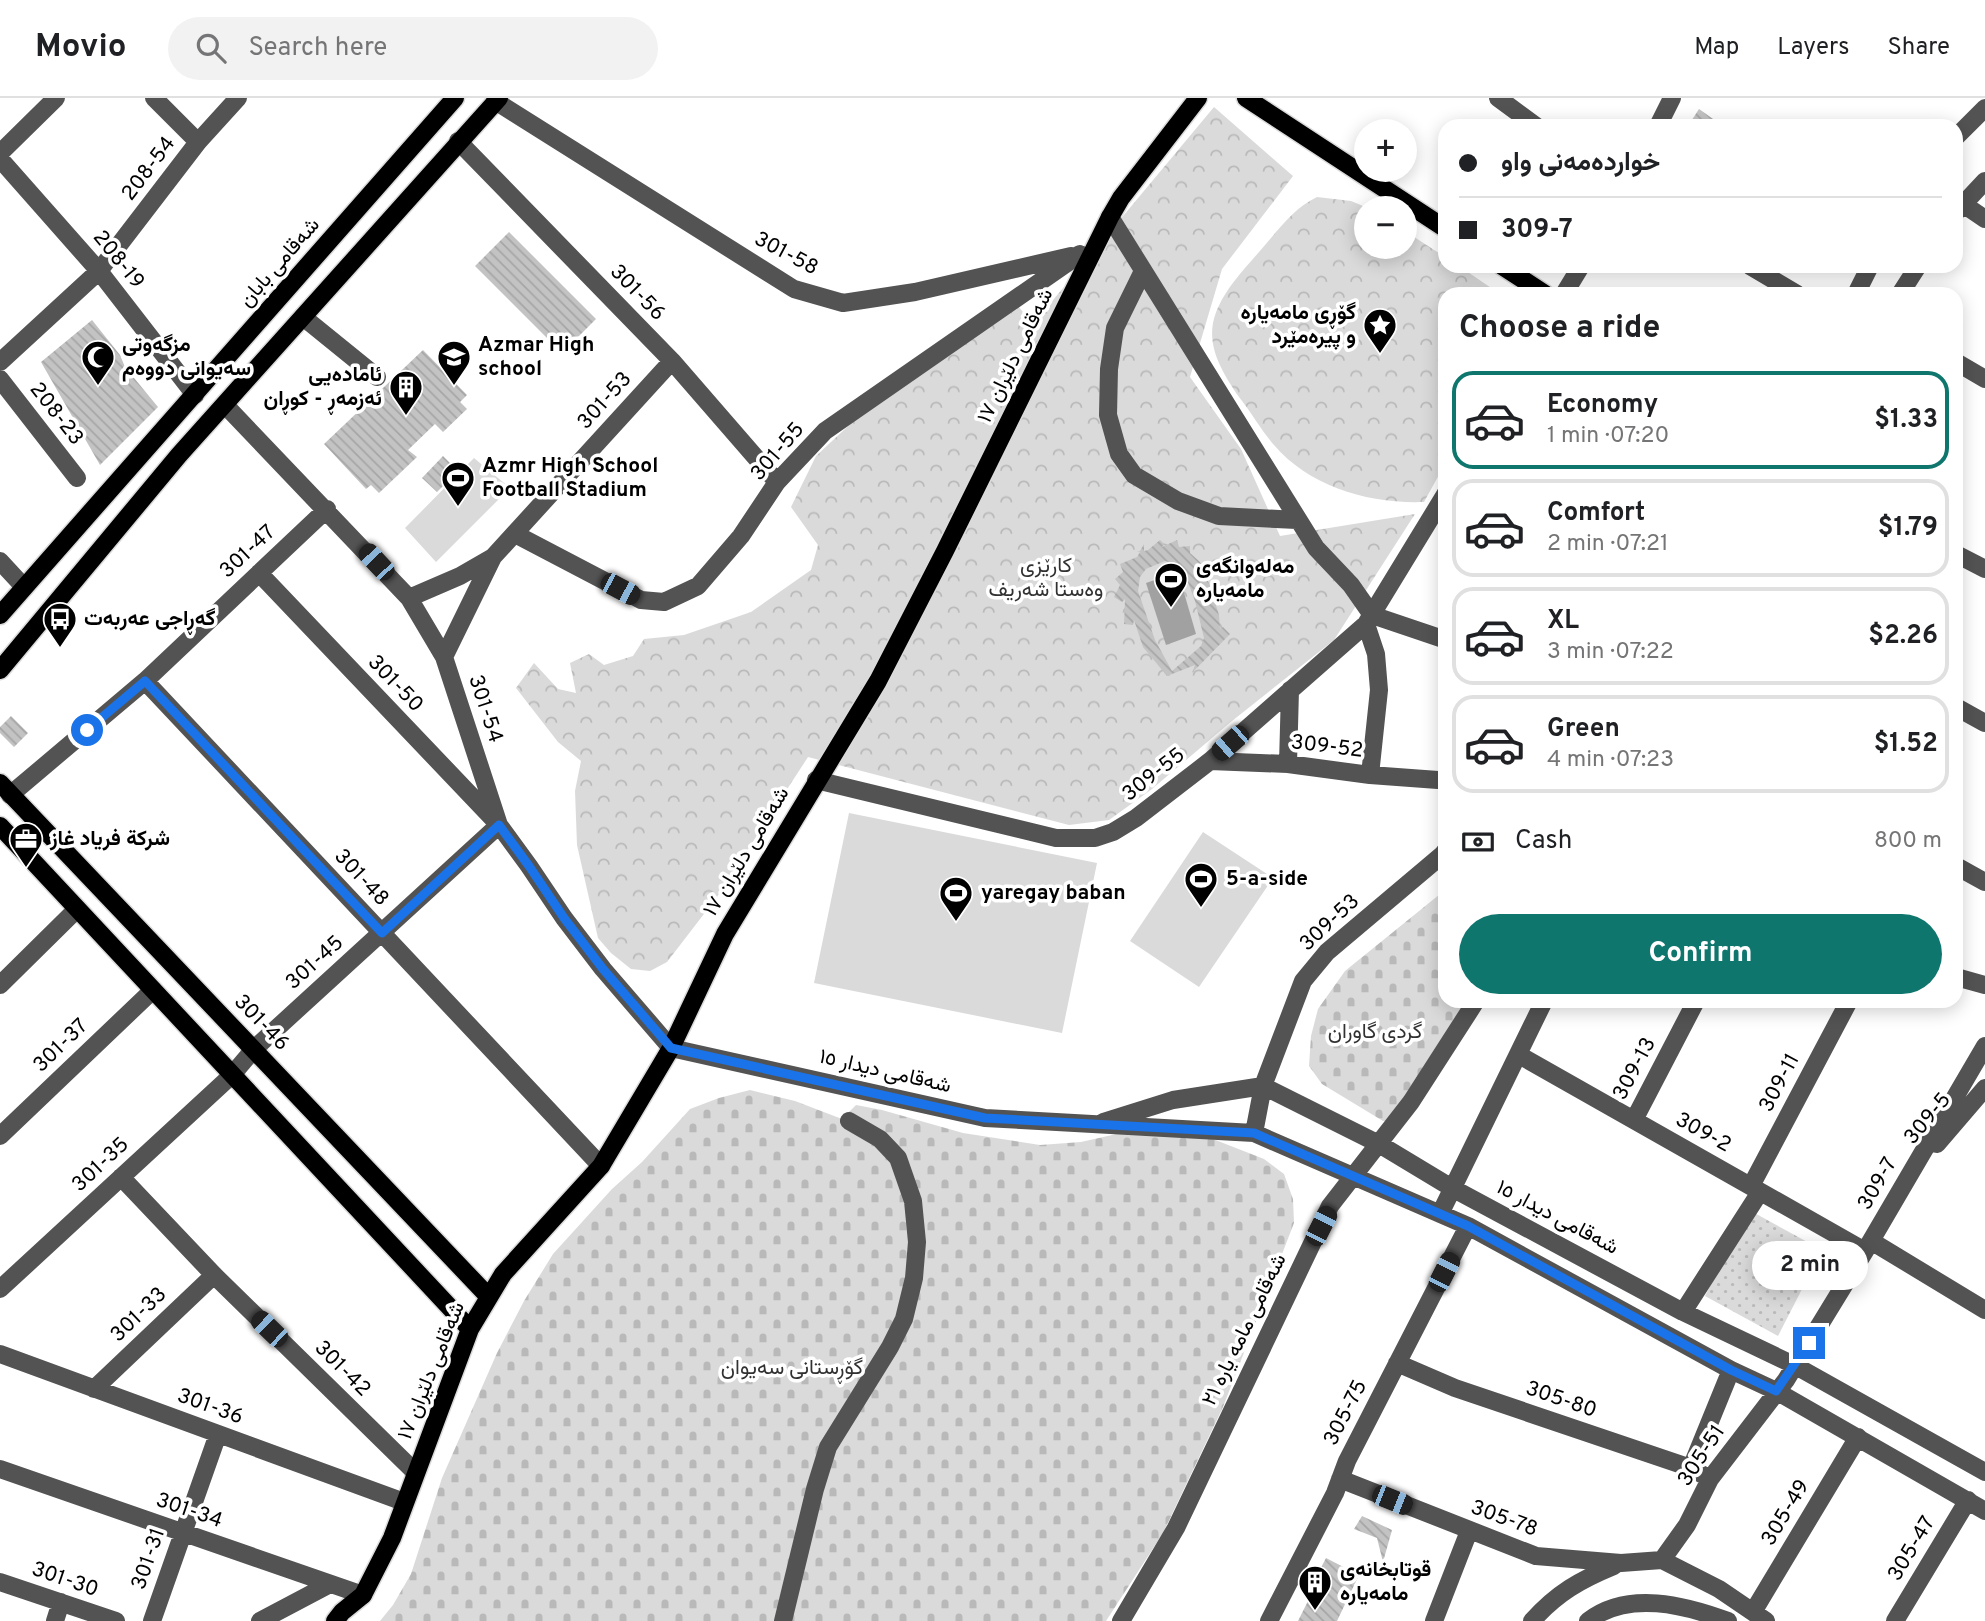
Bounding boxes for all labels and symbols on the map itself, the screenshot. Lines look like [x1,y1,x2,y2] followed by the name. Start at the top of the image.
[116,131,182,207] street label: 208-54
[234,213,326,313] street label: شەقامی بابان
[86,225,150,295] street label: 208-19
[749,226,823,282] street label: 301-58
[603,259,671,327] street label: 301-56
[972,284,1060,428] street label: شەقامی دلێران ١٧
[1241,300,1356,351] place label: گۆڕی مامەیارە و پیرەمێرد
[1361,306,1399,355] place icon: گۆڕی مامەیارە و پیرەمێرد
[122,332,251,383] place label: مزگەوتی سەیوانی دووەم
[478,332,594,383] place label: Azmar High school
[79,338,117,387] mosque icon: مزگەوتی سەیوانی دووەم
[435,338,473,387] school or university icon: Azmar High school
[264,362,382,415] place label: ئامادەیی ئەزمەڕ - کوڕان
[572,366,638,436] street label: 301-53
[387,368,425,417] building icon: ئامادەیی ئەزمەڕ - کوڕان
[23,377,89,451] street label: 208-23
[745,417,811,487] street label: 301-55
[482,453,658,504] place label: Azmr High School Football Stadium
[439,459,477,508] sports icon: Azmr High School Football Stadium
[214,519,282,585] street label: 301-47
[354,539,399,585] car
[989,553,1103,604] park label: کارێزی وەستا شەریف
[1196,554,1295,605] place label: مەلەوانگەی مامەیارە
[1152,560,1190,609] sports icon: مەلەوانگەی مامەیارە
[597,570,644,608] car
[41,600,79,649] bus stop icon: گەڕاجی عەربەت
[84,606,215,635] place label: گەڕاجی عەربەت
[361,650,429,718] street label: 301-50
[461,672,509,746] street label: 301-54
[71,714,103,746] route start
[1208,721,1253,765] car
[1289,729,1365,765] street label: 309-52
[1117,742,1191,808] street label: 309-55
[698,782,796,922] street label: شەقامی دلێران ١٧
[7,820,45,869] office icon: شرکة فرياد غاز
[49,826,170,853] place label: شرکة فرياد غاز
[328,844,394,912] street label: 301-48
[1182,860,1220,909] sports icon: 5-a-side
[1226,866,1308,893] place label: 5-a-side
[937,874,975,923] sports icon: yaregay baban
[981,880,1126,907] place label: yaregay baban
[1294,888,1366,958] street label: 309-53
[280,930,350,996] street label: 301-45
[227,989,295,1057] street label: 301-46
[28,1013,94,1079] street label: 301-37
[1328,1019,1422,1046] park label: گردی گاوران
[1607,1033,1663,1105] street label: 309-13
[816,1044,954,1100] street label: شەقامی دیدار ١٥
[1753,1049,1807,1117] street label: 309-11
[1898,1087,1958,1151] street label: 309-5
[1670,1107,1736,1159] street label: 309-2
[67,1132,135,1198] street label: 301-35
[1852,1153,1904,1215] street label: 309-7
[1491,1174,1623,1262] street label: شەقامی دیدار ١٥
[1303,1203,1340,1249] car
[1751,1242,1867,1290] callout: 2 min
[1426,1249,1463,1295] car
[1197,1250,1293,1410] street label: شەقامی مامە یارە ٢١
[105,1282,173,1348] street label: 301-33
[392,1298,472,1444] street label: شەقامی دلێران ١٧
[247,1307,292,1351] car
[1793,1327,1825,1359] route end
[308,1335,376,1403] street label: 301-42
[721,1355,863,1384] park label: گۆڕستانی سەیوان
[1522,1375,1600,1425] street label: 305-80
[1318,1376,1374,1450] street label: 305-75
[173,1383,247,1431] street label: 301-36
[1672,1420,1732,1492] street label: 305-51
[1756,1475,1816,1551] street label: 305-49
[1369,1482,1416,1518] car
[152,1487,226,1535] street label: 301-34
[1467,1494,1541,1544] street label: 305-78
[1882,1512,1942,1586] street label: 305-47
[126,1525,172,1593] street label: 301-31
[28,1556,102,1604] street label: 301-30
[1340,1557,1431,1608] place label: قوتابخانەی مامەیارە
[1296,1563,1334,1612] building icon: قوتابخانەی مامەیارە

